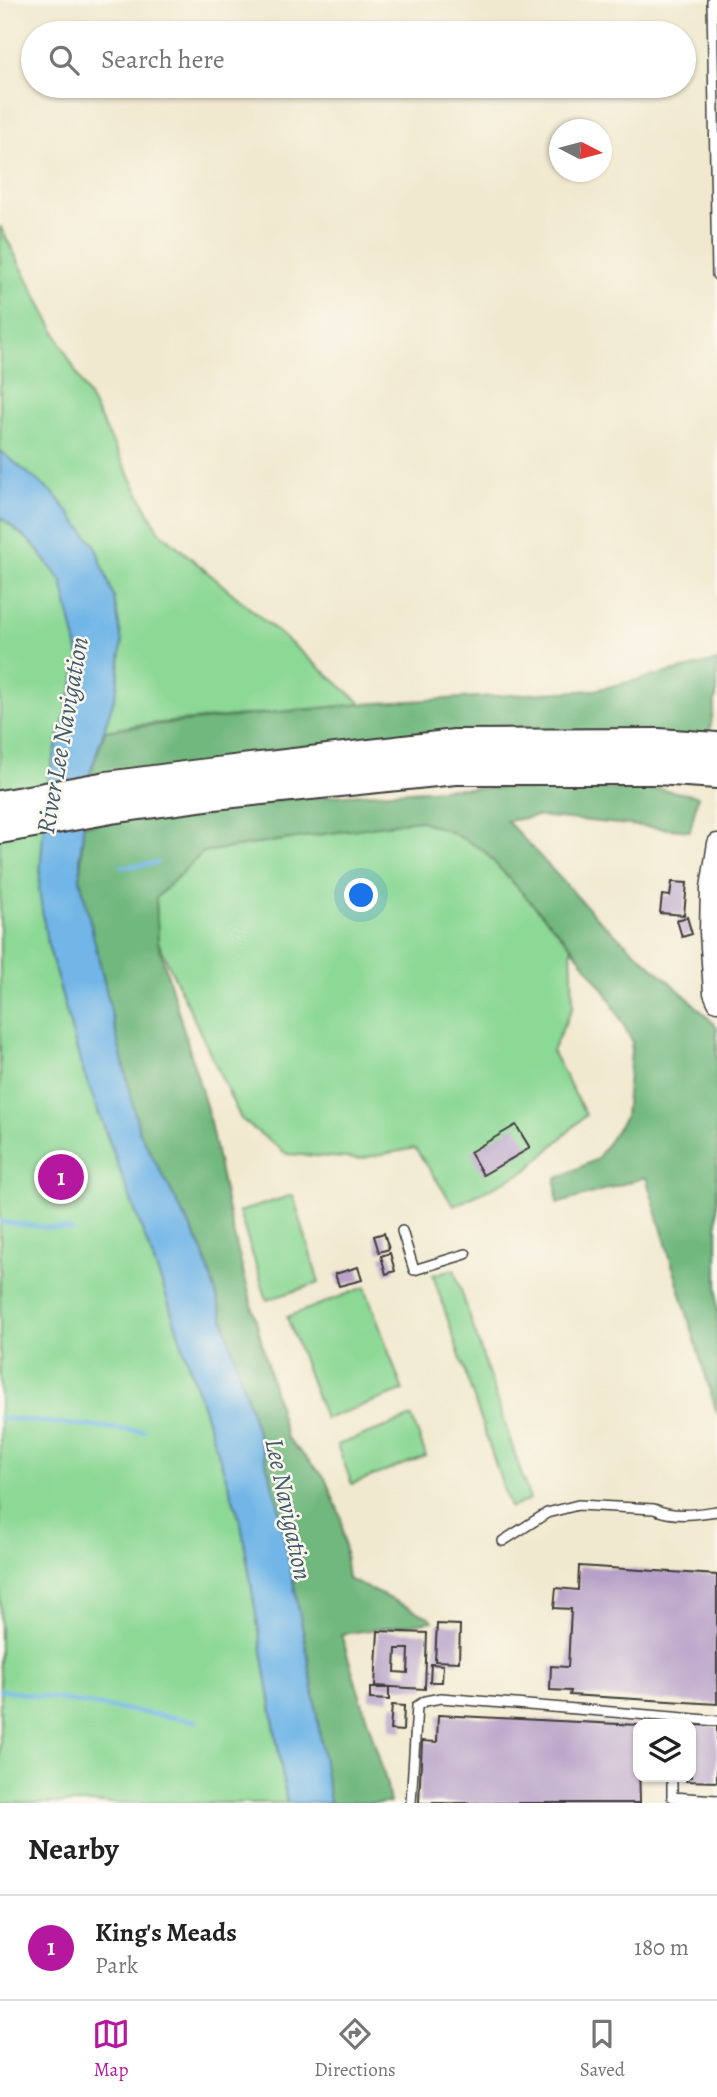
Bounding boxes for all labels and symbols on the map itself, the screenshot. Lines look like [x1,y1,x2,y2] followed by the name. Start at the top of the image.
[549,119,612,182] north arrow
[28,634,97,836] water label: River Lee Navigation
[344,878,378,912] your location
[38,1151,84,1203] pin: 1
[256,1435,321,1583] water label: Lee Navigation

